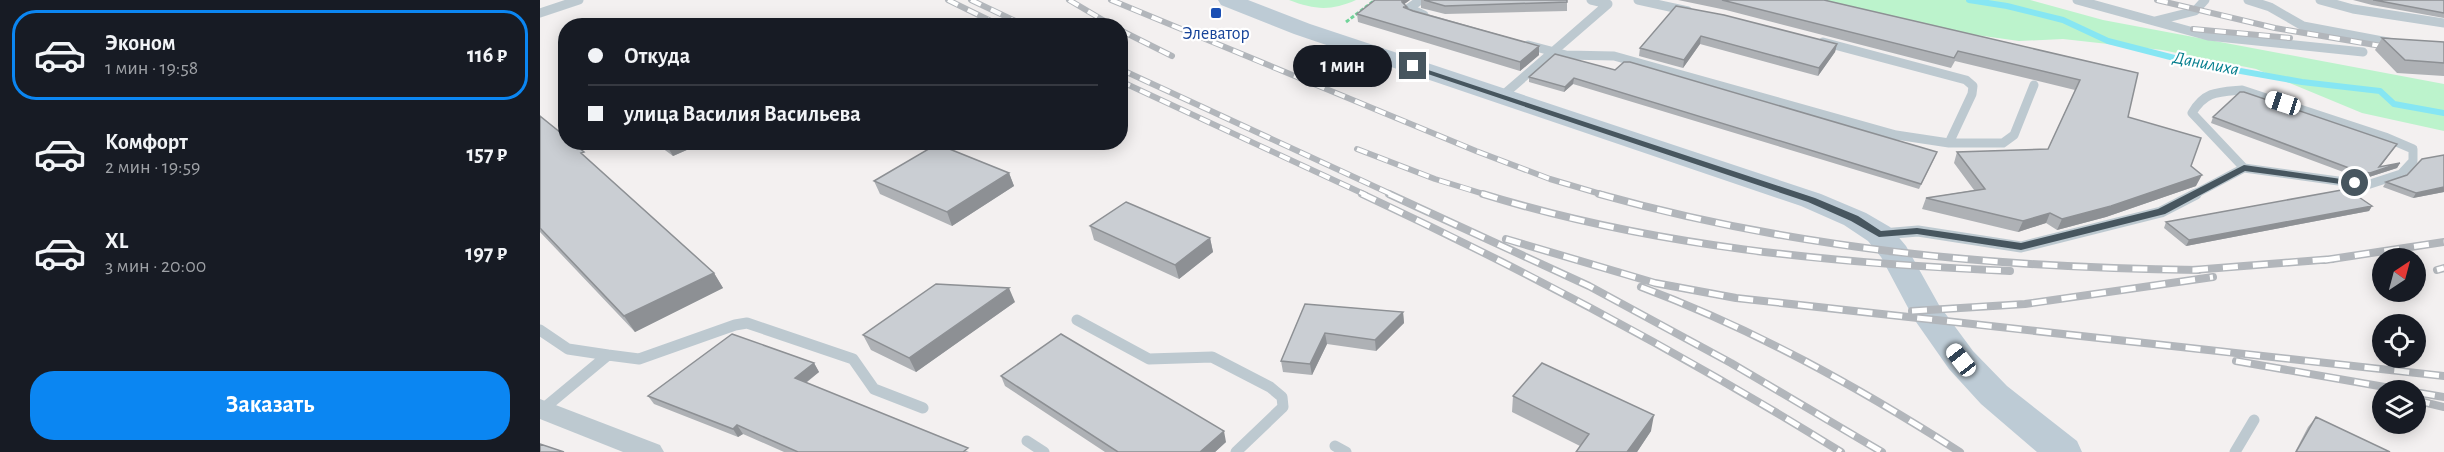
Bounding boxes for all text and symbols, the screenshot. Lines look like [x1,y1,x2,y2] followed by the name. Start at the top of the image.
[1209,6,1223,20] marker: Элеватор
[1182,25,1250,43] place label: Элеватор
[33,28,87,82] icon: car
[105,32,176,54] text: Эконом
[467,44,507,66] text: 116 ₽
[624,45,690,67] text: Откуда
[1293,45,1392,87] callout: 1 мин
[2170,49,2240,79] water label: Данилиха
[1399,52,1426,79] route end
[1320,56,1365,76] text: 1 мин
[105,58,198,78] text: 1 мин · 19:58
[2263,89,2303,117] car
[624,103,861,125] text: улица Василия Васильева
[33,127,87,181] icon: car
[105,131,188,153] text: Комфорт
[466,143,507,165] text: 157 ₽
[105,157,200,177] text: 2 мин · 19:59
[2341,169,2368,196] route start
[33,226,87,280] icon: car
[105,230,128,252] text: XL
[465,242,507,264] text: 197 ₽
[2372,248,2426,302] north arrow
[2372,248,2426,434] map controls
[105,256,206,276] text: 3 мин · 20:00
[2372,314,2426,368] button: locate
[1943,340,1979,380] car
[30,371,510,440] button: Заказать
[2372,380,2426,434] button: layers

